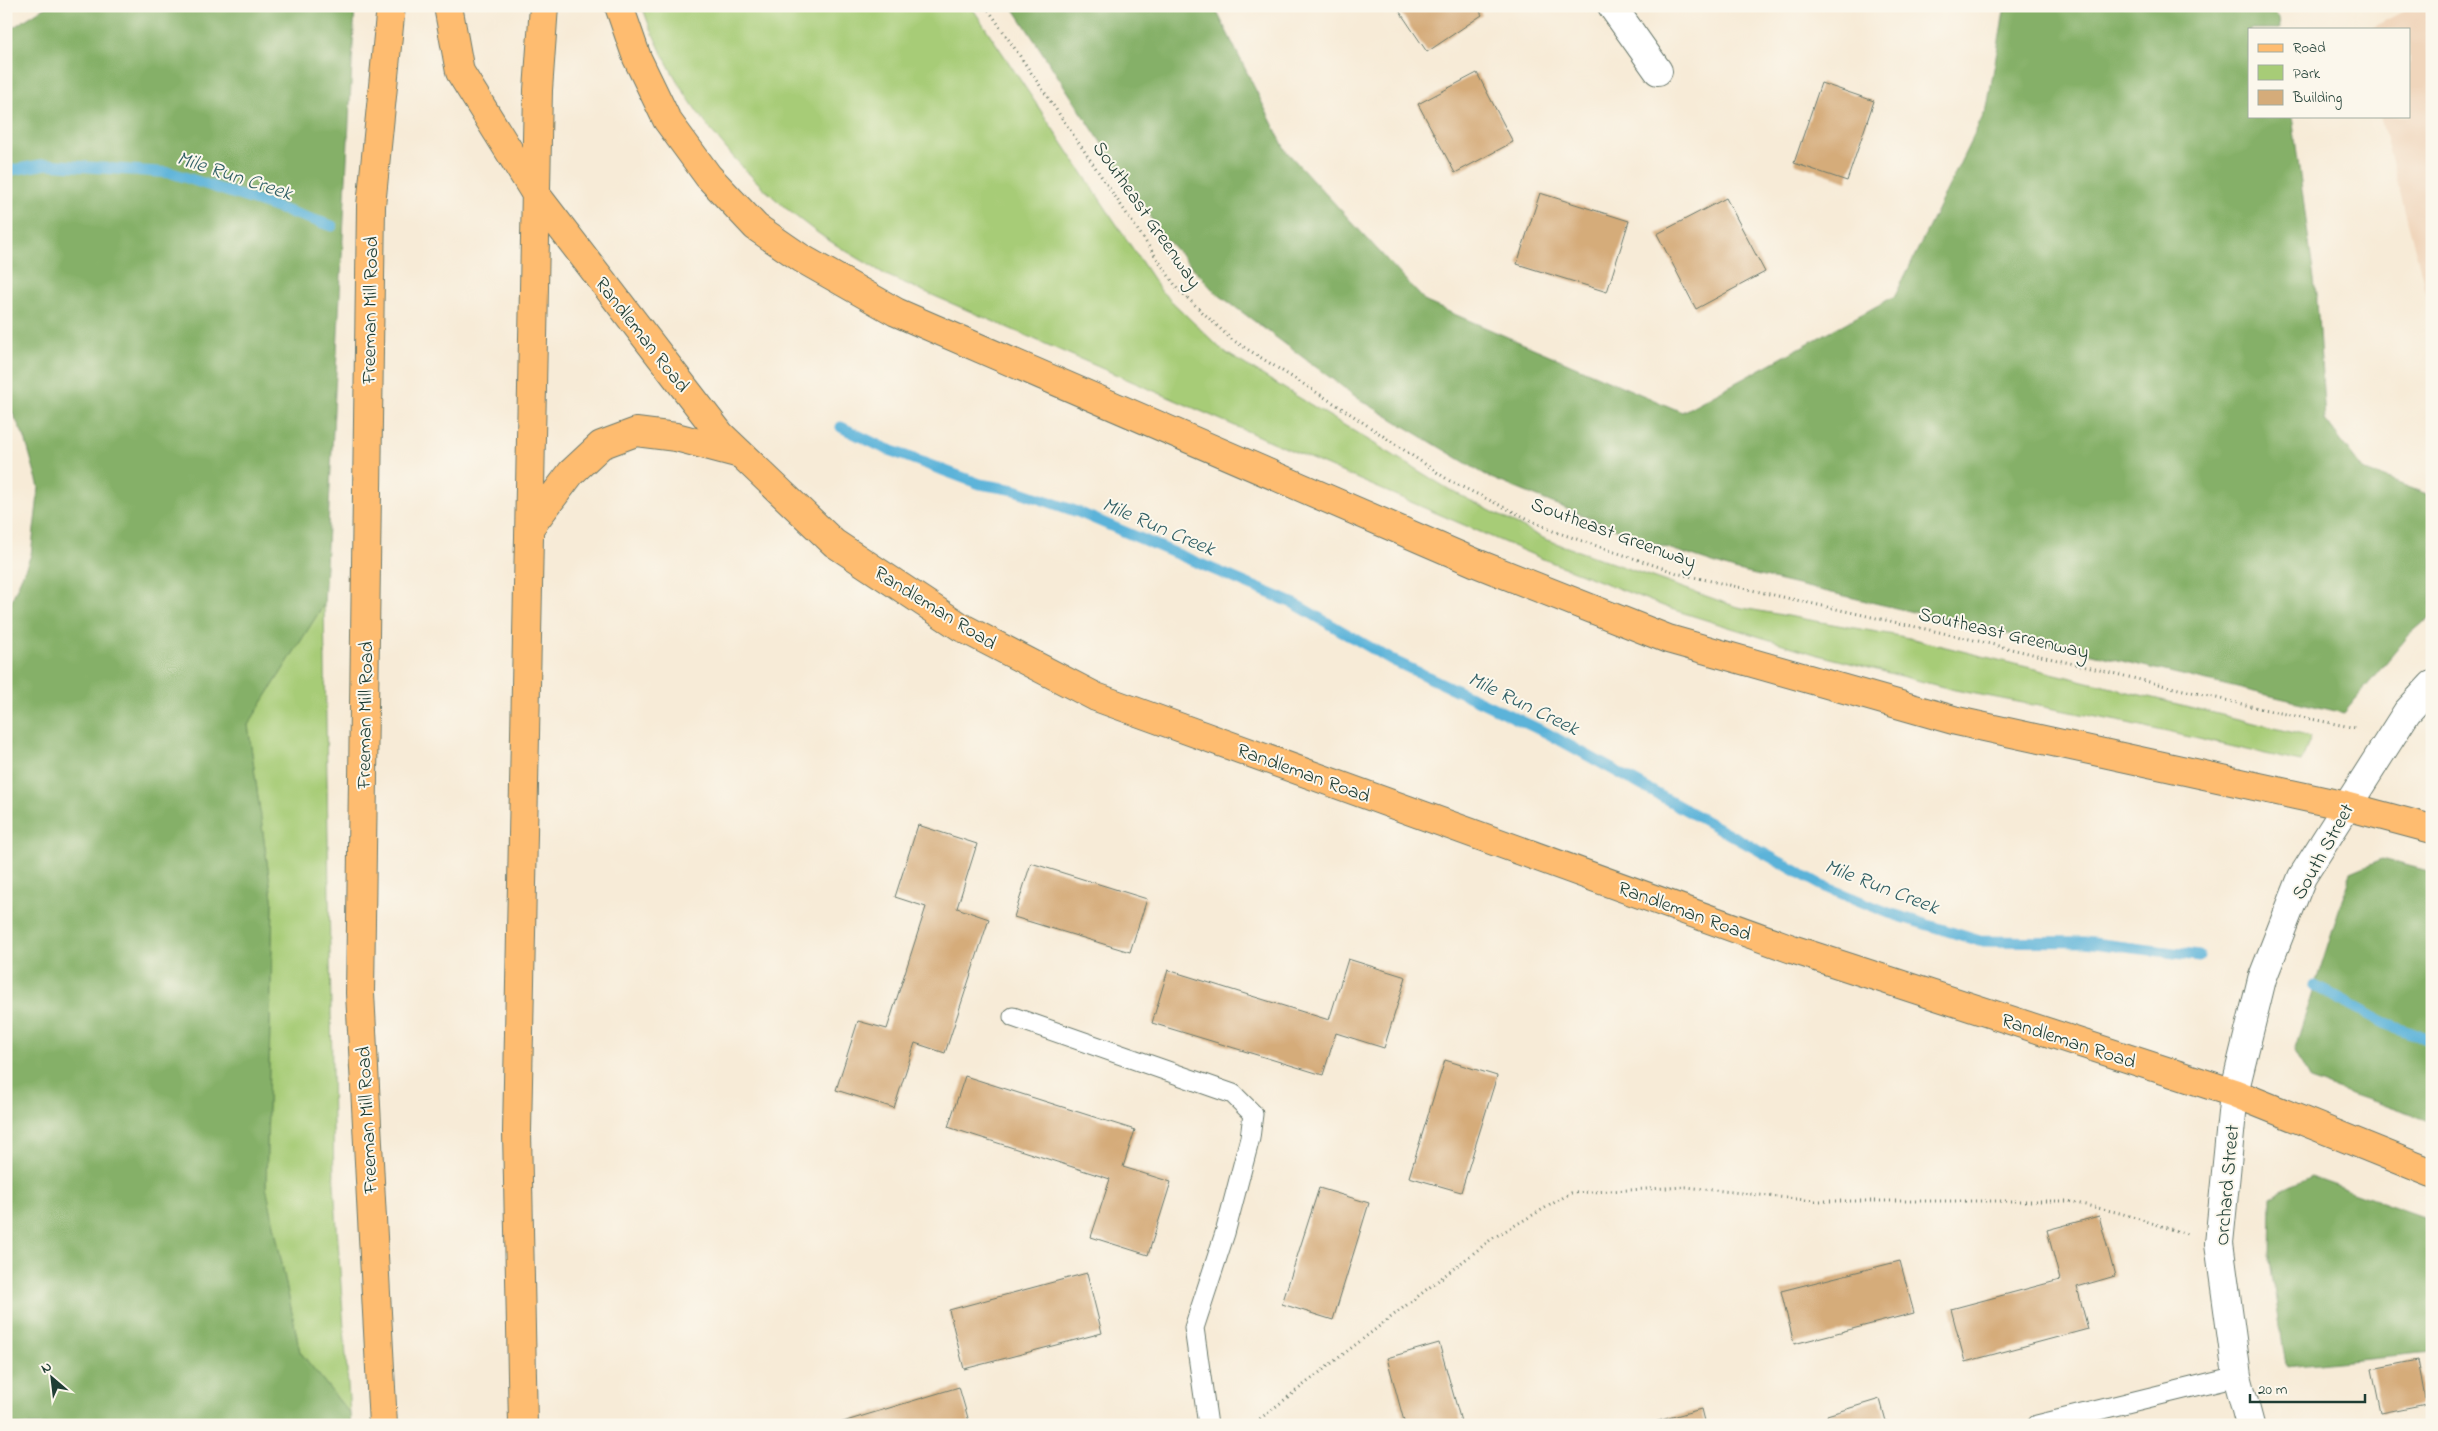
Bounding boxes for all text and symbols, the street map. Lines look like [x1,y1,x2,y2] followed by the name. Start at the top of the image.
[2248,28,2410,118] legend
[2293,37,2326,59] text: Road
[2293,63,2321,85] text: Park
[2292,87,2342,110] text: Building
[1084,136,1208,295] street label: Southeast Greenway
[173,144,297,210] water label: Mile Run Creek
[356,236,387,385] street label: Freeman Mill Road
[587,271,696,400] street label: Randleman Road
[1097,491,1220,565] water label: Mile Run Creek
[1526,491,1700,578] street label: Southeast Greenway
[868,560,1002,659] street label: Randleman Road
[1915,601,2092,668] street label: Southeast Greenway
[351,641,382,790] street label: Freeman Mill Road
[1463,665,1584,745] water label: Mile Run Creek
[1232,737,1374,812] street label: Randleman Road
[2286,798,2363,906] street label: South Street
[1820,852,1943,924] water label: Mile Run Creek
[1613,875,1755,950] street label: Randleman Road
[1997,1007,2139,1078] street label: Randleman Road
[350,1045,387,1195] street label: Freeman Mill Road
[2209,1123,2248,1247] street label: Orchard Street
[28,1354,78,1404] north arrow
[37,1356,56,1379] text: N
[2250,1371,2366,1403] scale bar
[2258,1379,2288,1401] text: 20 m

